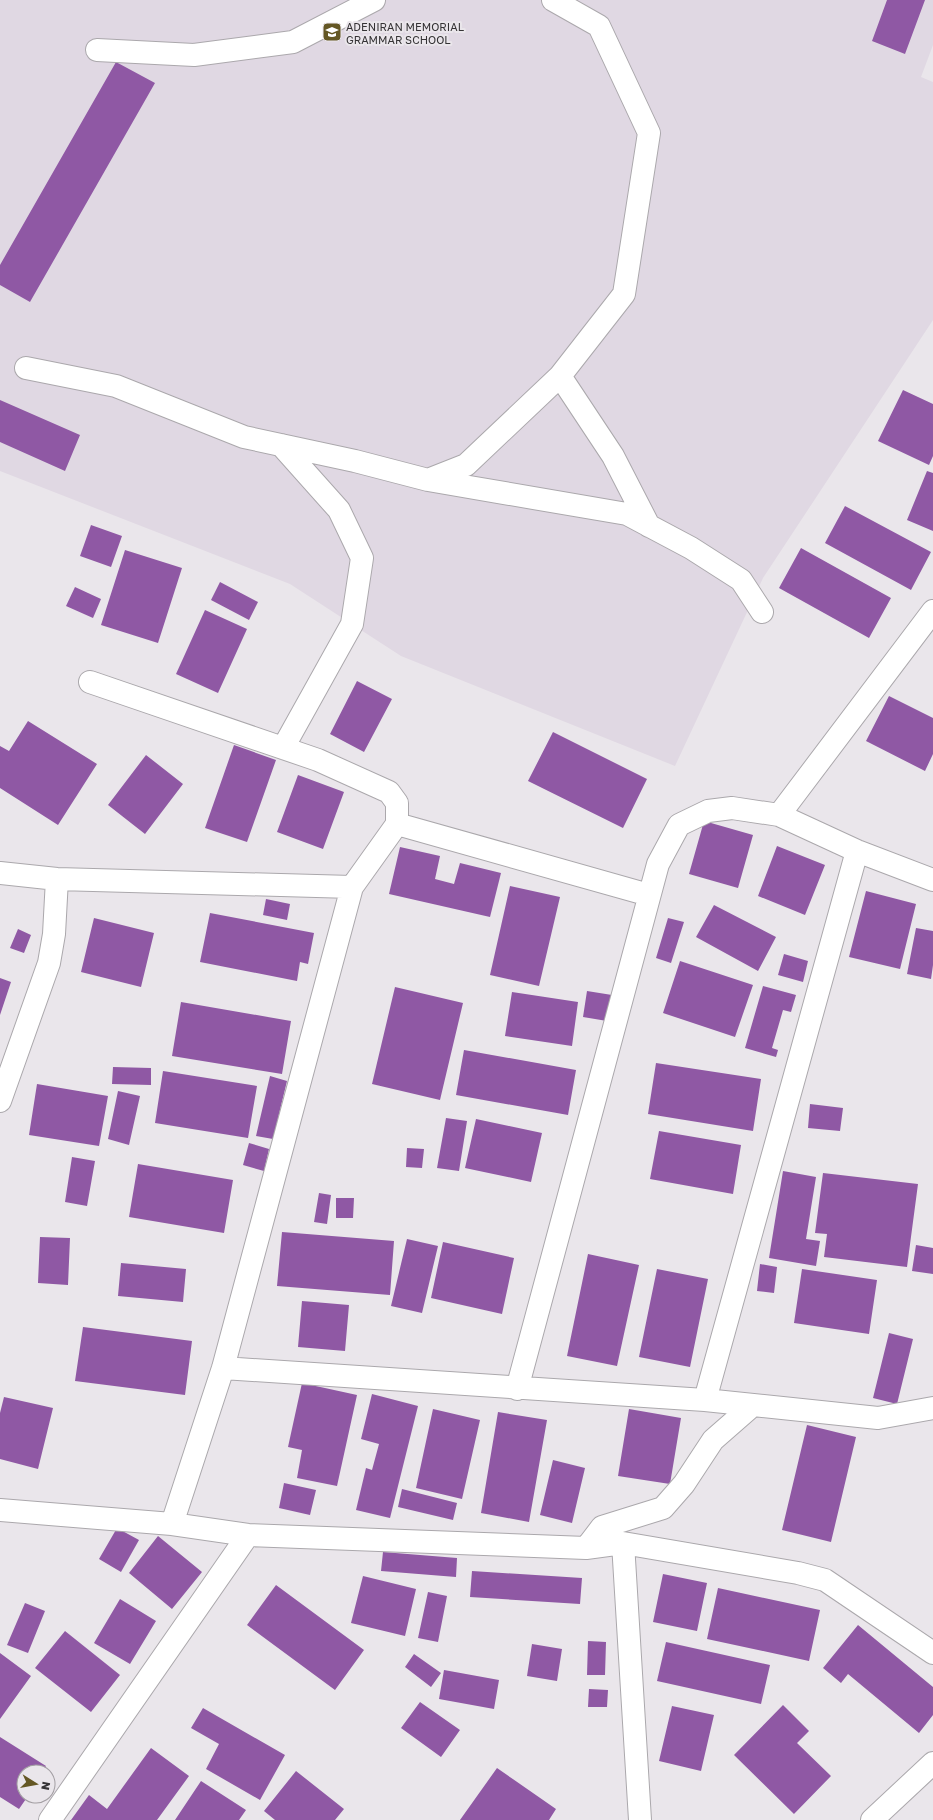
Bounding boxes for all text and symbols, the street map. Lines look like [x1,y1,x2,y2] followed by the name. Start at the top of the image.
[346,20,465,46] place label: ADENIRAN MEMORIAL GRAMMAR SCHOOL
[321,21,343,43] school or university icon: ADENIRAN MEMORIAL GRAMMAR SCHOOL
[16,1764,56,1804] north arrow
[39,1781,53,1791] text: N

